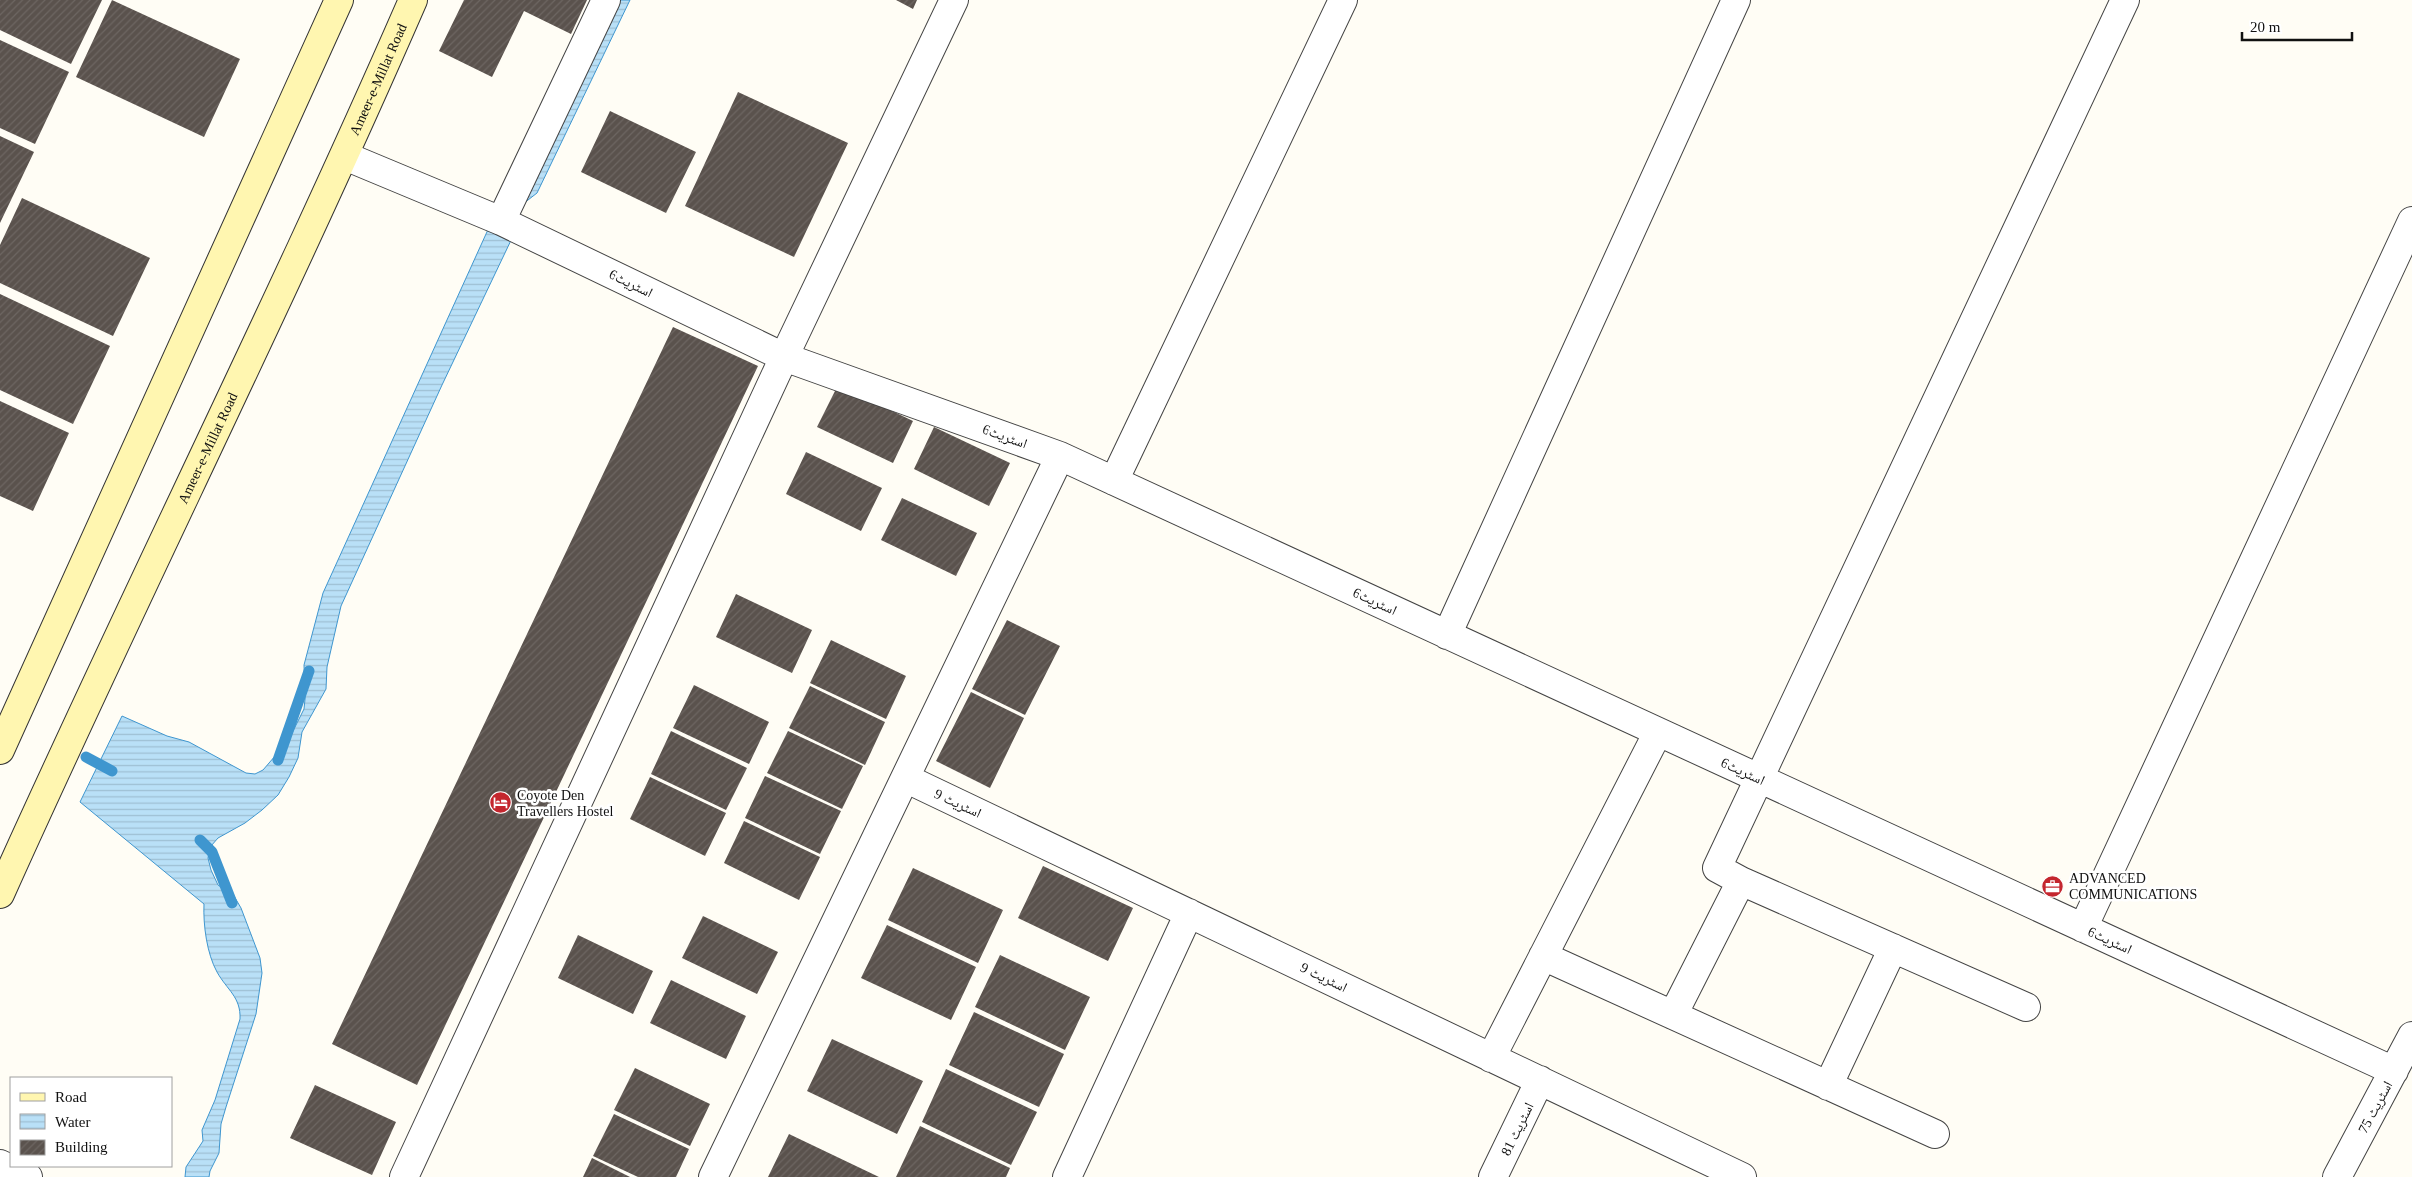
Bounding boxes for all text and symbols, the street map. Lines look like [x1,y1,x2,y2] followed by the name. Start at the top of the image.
[2242,10,2352,42] scale bar
[2250,19,2281,35] text: 20 m
[347,21,410,138] street label: Ameer-e-Millat Road
[606,267,655,301] street label: اسٹریٹ6
[175,390,241,506] street label: Ameer-e-Millat Road
[980,421,1029,452] street label: اسٹریٹ6
[1350,585,1399,619] street label: اسٹریٹ6
[1718,755,1767,789] street label: اسٹریٹ6
[932,786,984,822] street label: اسٹریٹ 9
[517,788,613,819] place label: Coyote Den Travellers Hostel
[489,791,513,815] hotel icon: Coyote Den Travellers Hostel
[2069,871,2197,902] place label: ADVANCED COMMUNICATIONS
[2041,874,2065,898] office icon: ADVANCED COMMUNICATIONS
[2085,924,2134,958] street label: اسٹریٹ6
[1298,960,1350,996] street label: اسٹریٹ 9
[10,1077,172,1167] legend
[2355,1079,2396,1136] street label: اسٹریٹ 75
[55,1089,87,1105] text: Road
[1498,1100,1538,1159] street label: اسٹریٹ 81
[55,1114,90,1130] text: Water
[55,1139,108,1155] text: Building

